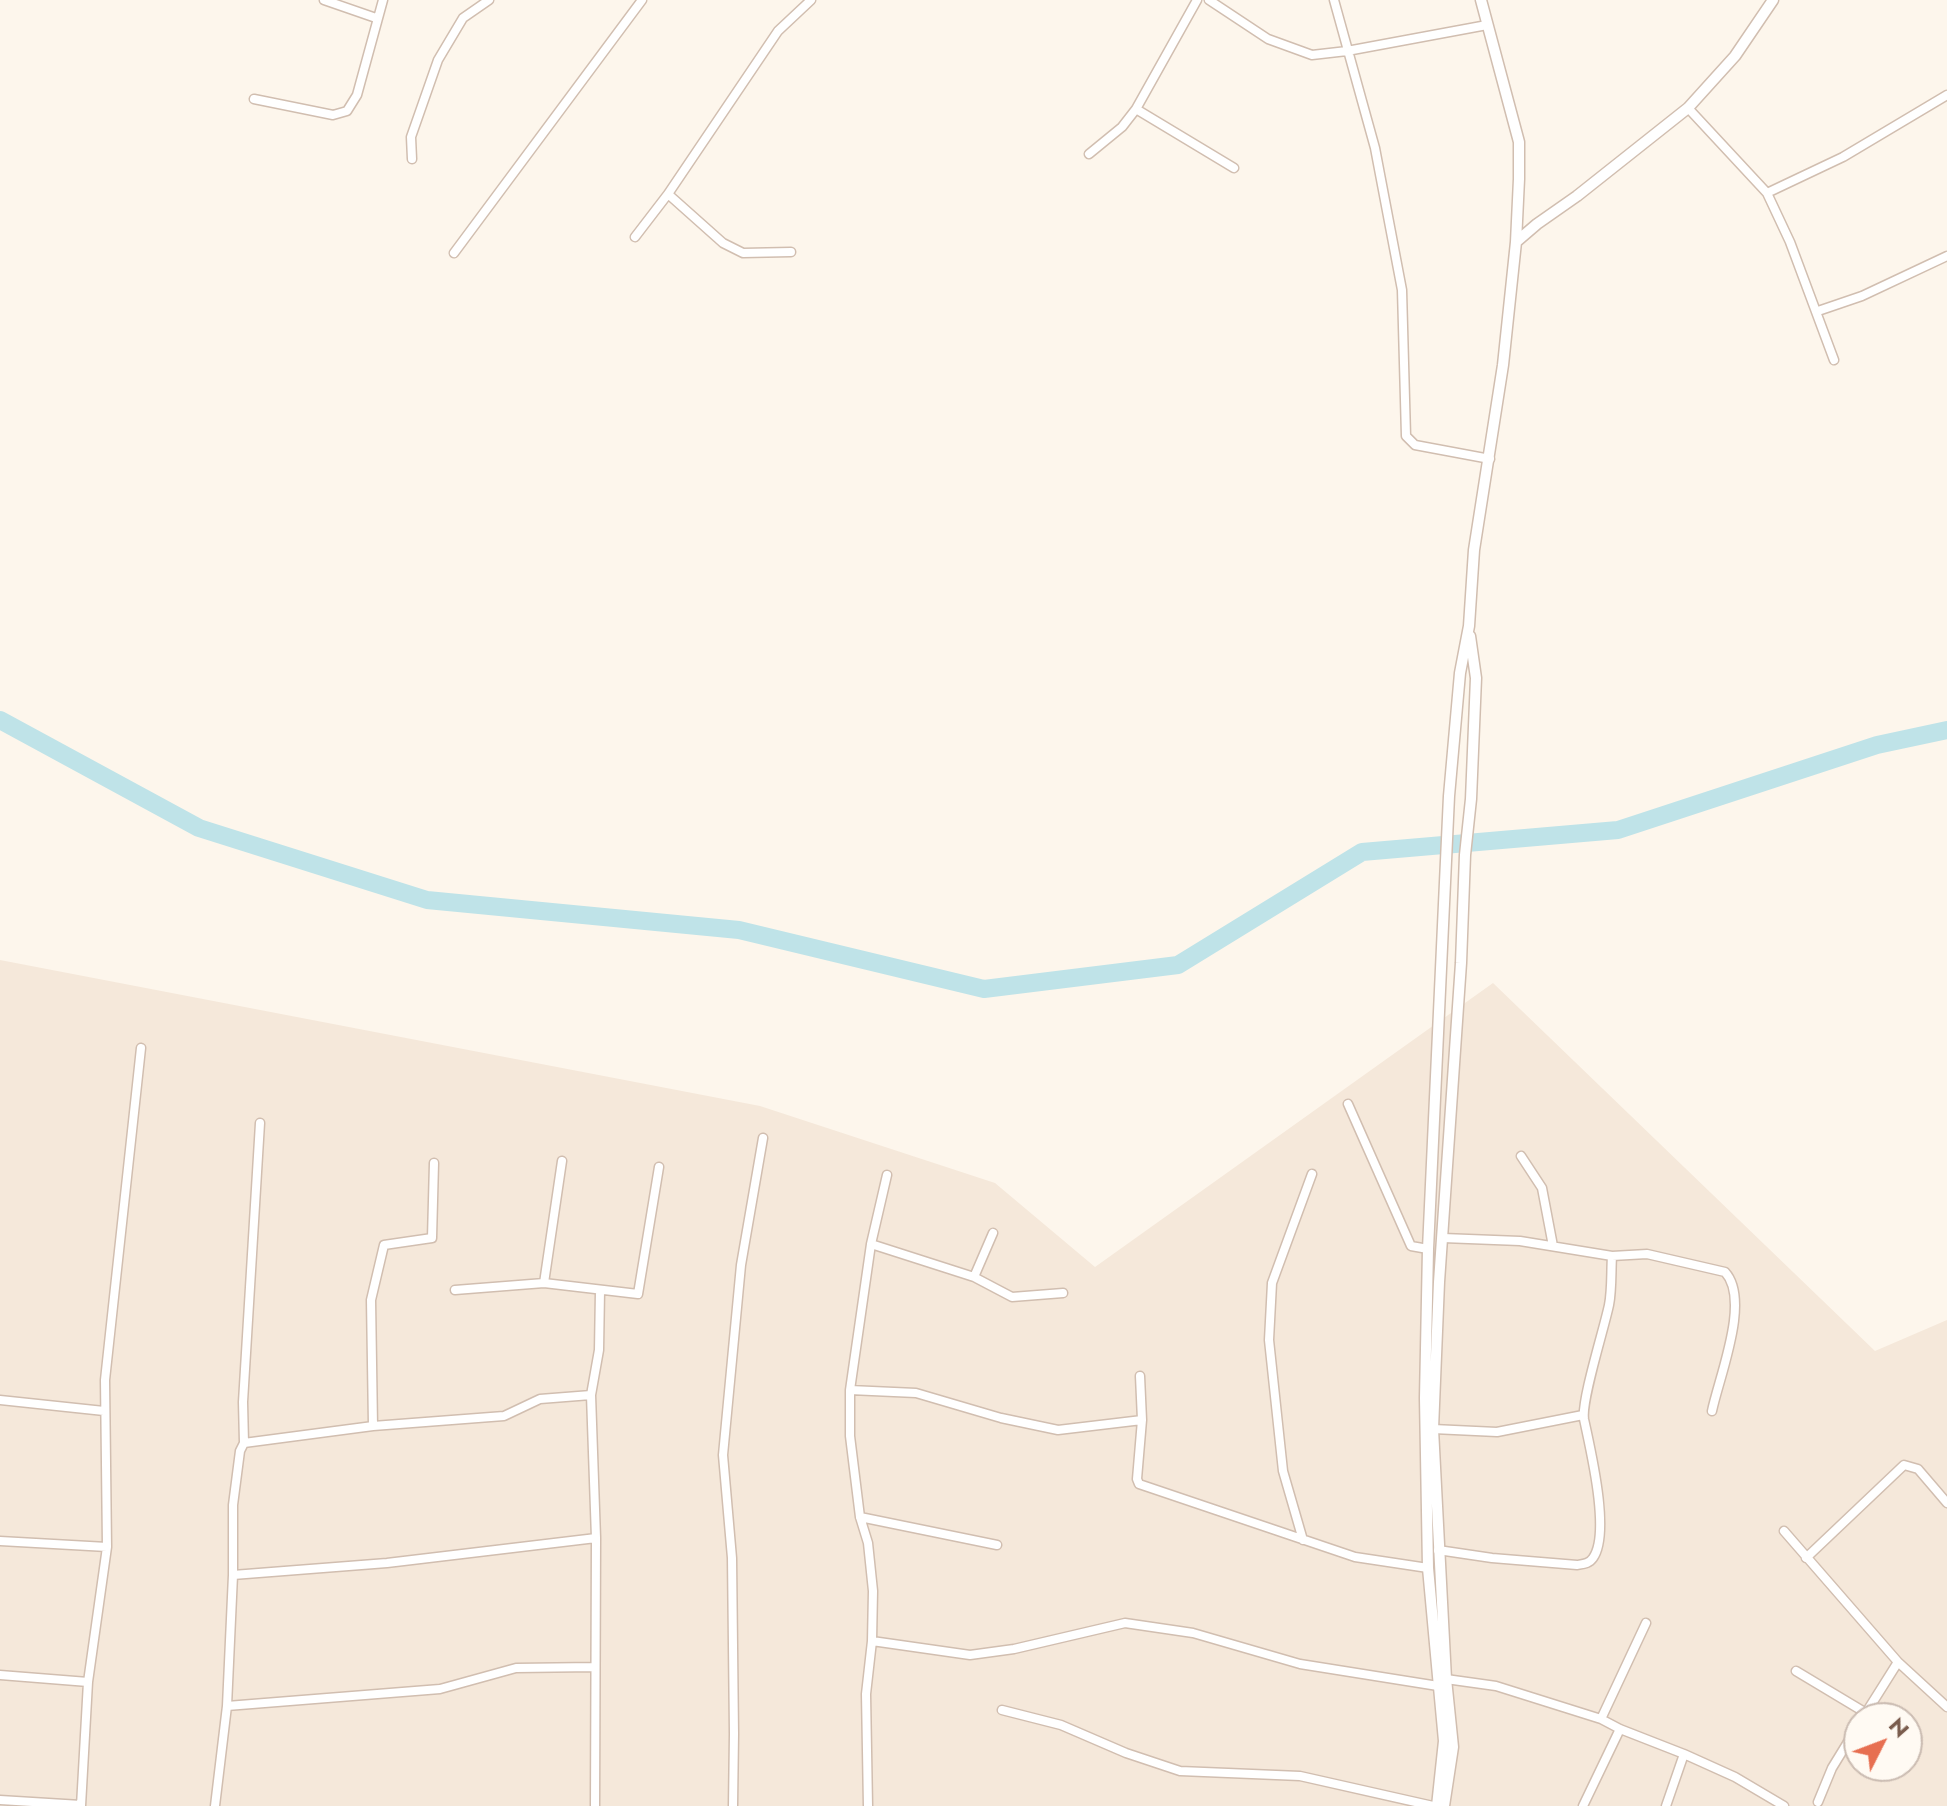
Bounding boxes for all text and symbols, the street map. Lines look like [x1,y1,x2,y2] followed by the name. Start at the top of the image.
[1843,1702,1923,1782] north arrow
[1882,1710,1917,1744] text: N

